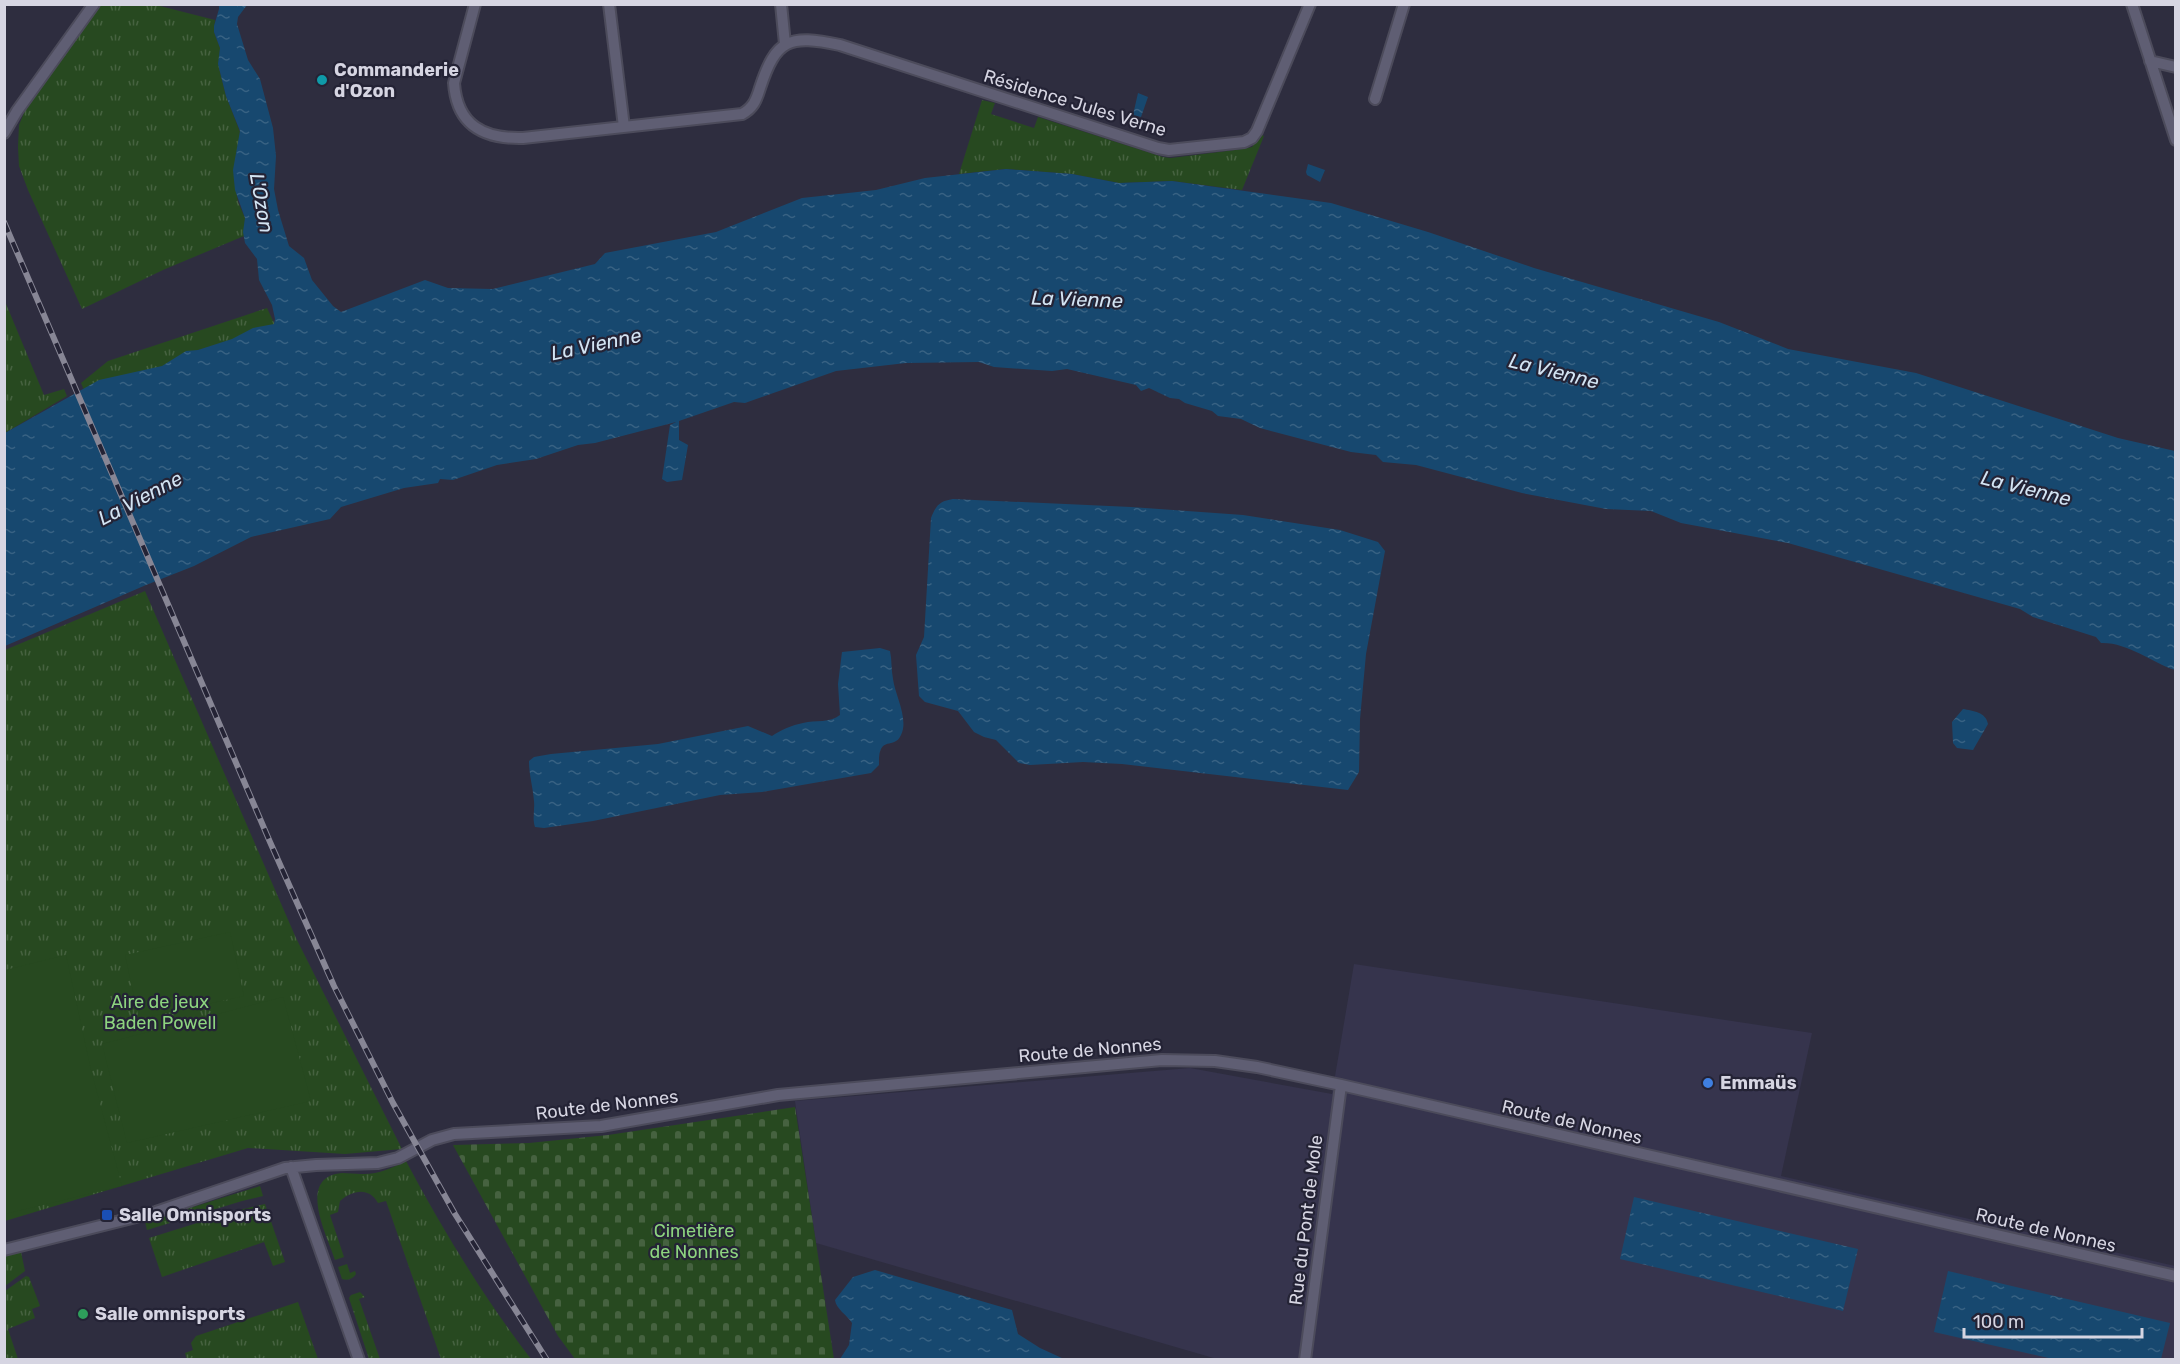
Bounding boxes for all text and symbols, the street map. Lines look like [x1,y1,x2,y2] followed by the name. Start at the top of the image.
[334,59,459,102] place label: Commanderie d'Ozon
[981,65,1169,141] street label: Résidence Jules Verne
[315,73,329,87] marker: Commanderie d'Ozon
[245,171,279,235] water label: L'Ozon
[1031,285,1123,313] water label: La Vienne
[549,323,643,365] water label: La Vienne
[1507,348,1601,394] water label: La Vienne
[1979,465,2073,511] water label: La Vienne
[94,466,186,530] water label: La Vienne
[104,991,216,1034] park label: Aire de jeux Baden Powell
[1018,1033,1162,1067] street label: Route de Nonnes
[1720,1072,1797,1094] place label: Emmaüs
[1701,1076,1715,1090] marker: Emmaüs
[534,1085,680,1125] street label: Route de Nonnes
[1500,1095,1644,1149] street label: Route de Nonnes
[1285,1134,1327,1306] street label: Rue du Pont de Mole
[1974,1203,2118,1257] street label: Route de Nonnes
[119,1204,271,1226] place label: Salle Omnisports
[100,1208,114,1222] marker: Salle Omnisports
[649,1220,739,1263] park label: Cimetière de Nonnes
[1964,1301,2142,1339] scale bar
[95,1303,245,1325] place label: Salle omnisports
[76,1307,90,1321] marker: Salle omnisports
[1973,1311,2024,1333] text: 100 m

